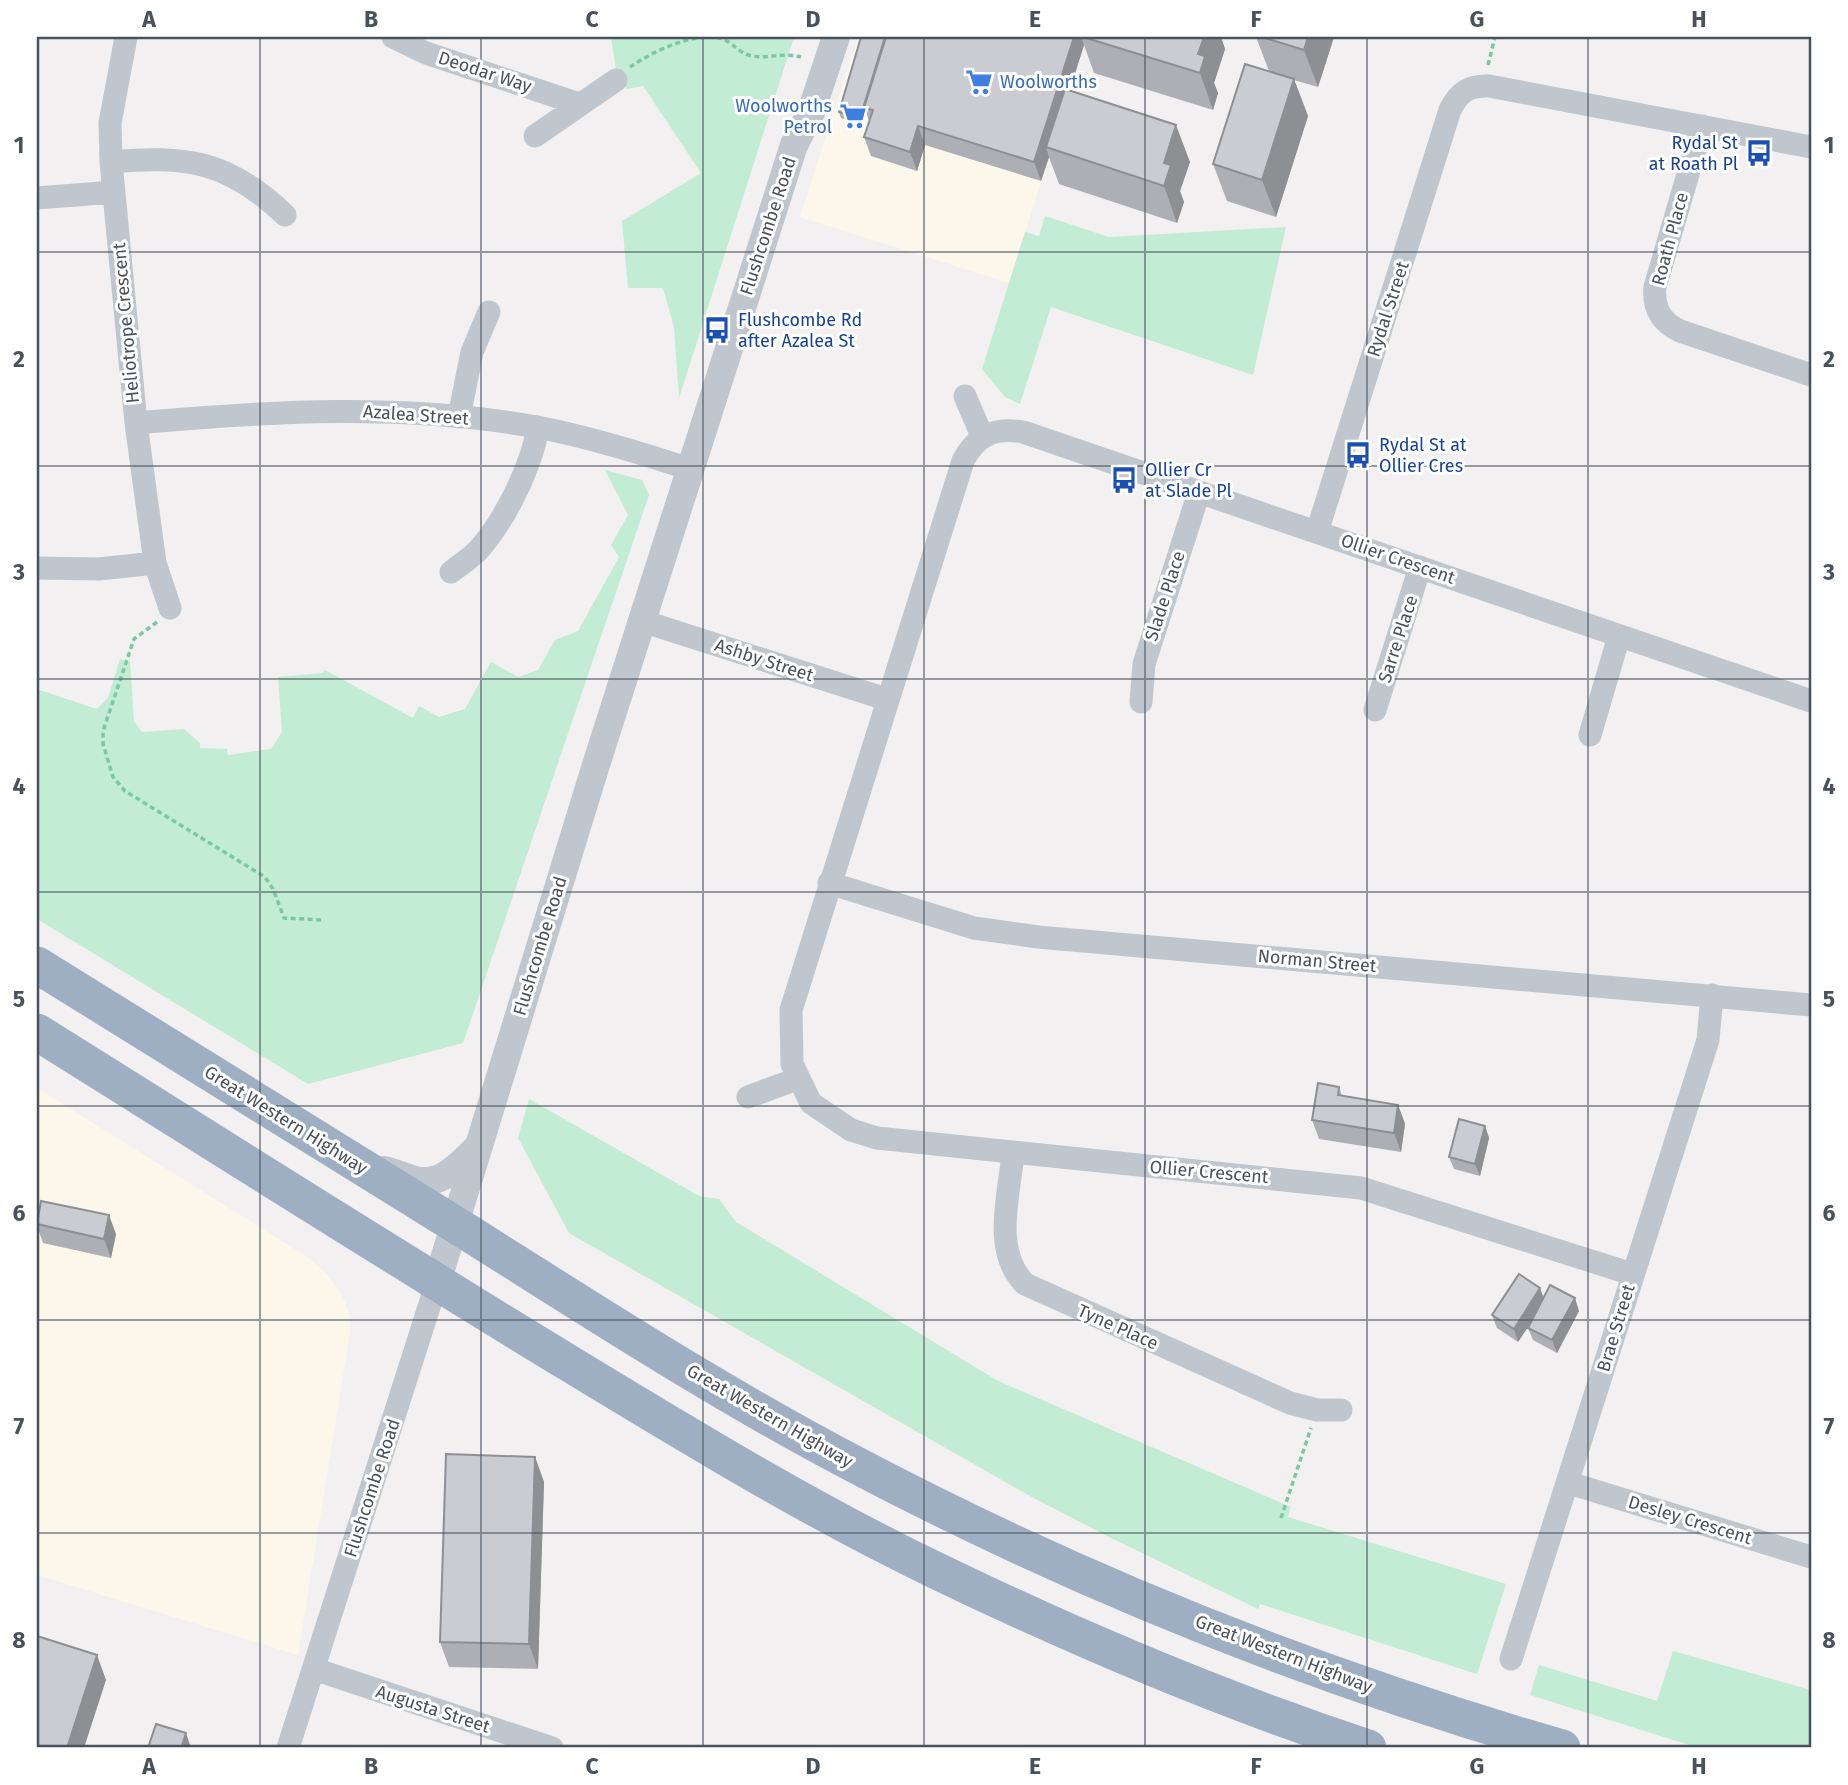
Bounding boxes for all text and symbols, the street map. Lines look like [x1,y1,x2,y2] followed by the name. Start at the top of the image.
[141,5,156,33] text: A
[364,5,378,33] text: B
[585,5,599,33] text: C
[806,5,821,33] text: D
[1029,5,1041,33] text: E
[1250,5,1262,33] text: F
[1470,5,1484,33] text: G
[1691,5,1707,33] text: H
[436,47,535,97] street label: Deodar Way
[964,67,994,97] supermarket icon: Woolworths
[1000,71,1097,93] place label: Woolworths
[735,95,832,138] place label: Woolworths Petrol
[838,101,868,131] supermarket icon: Woolworths Petrol
[14,131,24,159] text: 1
[1824,131,1834,159] text: 1
[1649,132,1738,175] place label: Rydal St at Roath Pl
[1744,138,1774,168] bus stop icon: Rydal St at Roath Pl
[735,154,801,298] street label: Flushcombe Road
[1647,190,1693,288] street label: Roath Place
[108,241,144,404] street label: Heliotrope Crescent
[1362,258,1414,359] street label: Rydal Street
[738,309,862,352] place label: Flushcombe Rd after Azalea St
[702,315,732,345] bus stop icon: Flushcombe Rd after Azalea St
[13,345,25,373] text: 2
[1823,345,1835,373] text: 2
[362,400,470,430] street label: Azalea Street
[1379,434,1467,477] place label: Rydal St at Ollier Cres
[1343,440,1373,470] bus stop icon: Rydal St at Ollier Cres
[1145,459,1232,502] place label: Ollier Cr at Slade Pl
[1109,465,1139,495] bus stop icon: Ollier Cr at Slade Pl
[1338,529,1458,589] street label: Ollier Crescent
[1140,548,1190,644] street label: Slade Place
[12,558,25,586] text: 3
[1822,558,1835,586] text: 3
[1373,592,1423,686] street label: Sarre Place
[712,634,817,686] street label: Ashby Street
[13,772,26,800] text: 4
[1823,772,1836,800] text: 4
[508,874,572,1018] street label: Flushcombe Road
[1257,945,1378,977] street label: Norman Street
[13,985,25,1013] text: 5
[1823,985,1835,1013] text: 5
[200,1061,372,1179] street label: Great Western Highway
[1149,1156,1270,1188] street label: Ollier Crescent
[13,1199,26,1227] text: 6
[1823,1199,1836,1227] text: 6
[1592,1281,1640,1374] street label: Brae Street
[1074,1299,1162,1355] street label: Tyne Place
[683,1359,857,1473] street label: Great Western Highway
[14,1412,25,1440] text: 7
[1824,1412,1835,1440] text: 7
[339,1416,405,1560] street label: Flushcombe Road
[1626,1491,1755,1549] street label: Desley Crescent
[1192,1610,1376,1698] street label: Great Western Highway
[12,1626,26,1654] text: 8
[1822,1626,1836,1654] text: 8
[373,1680,493,1738] street label: Augusta Street
[141,1752,156,1780] text: A
[364,1752,378,1780] text: B
[585,1752,599,1780] text: C
[806,1752,821,1780] text: D
[1029,1752,1041,1780] text: E
[1250,1752,1262,1780] text: F
[1470,1752,1484,1780] text: G
[1691,1752,1707,1780] text: H

